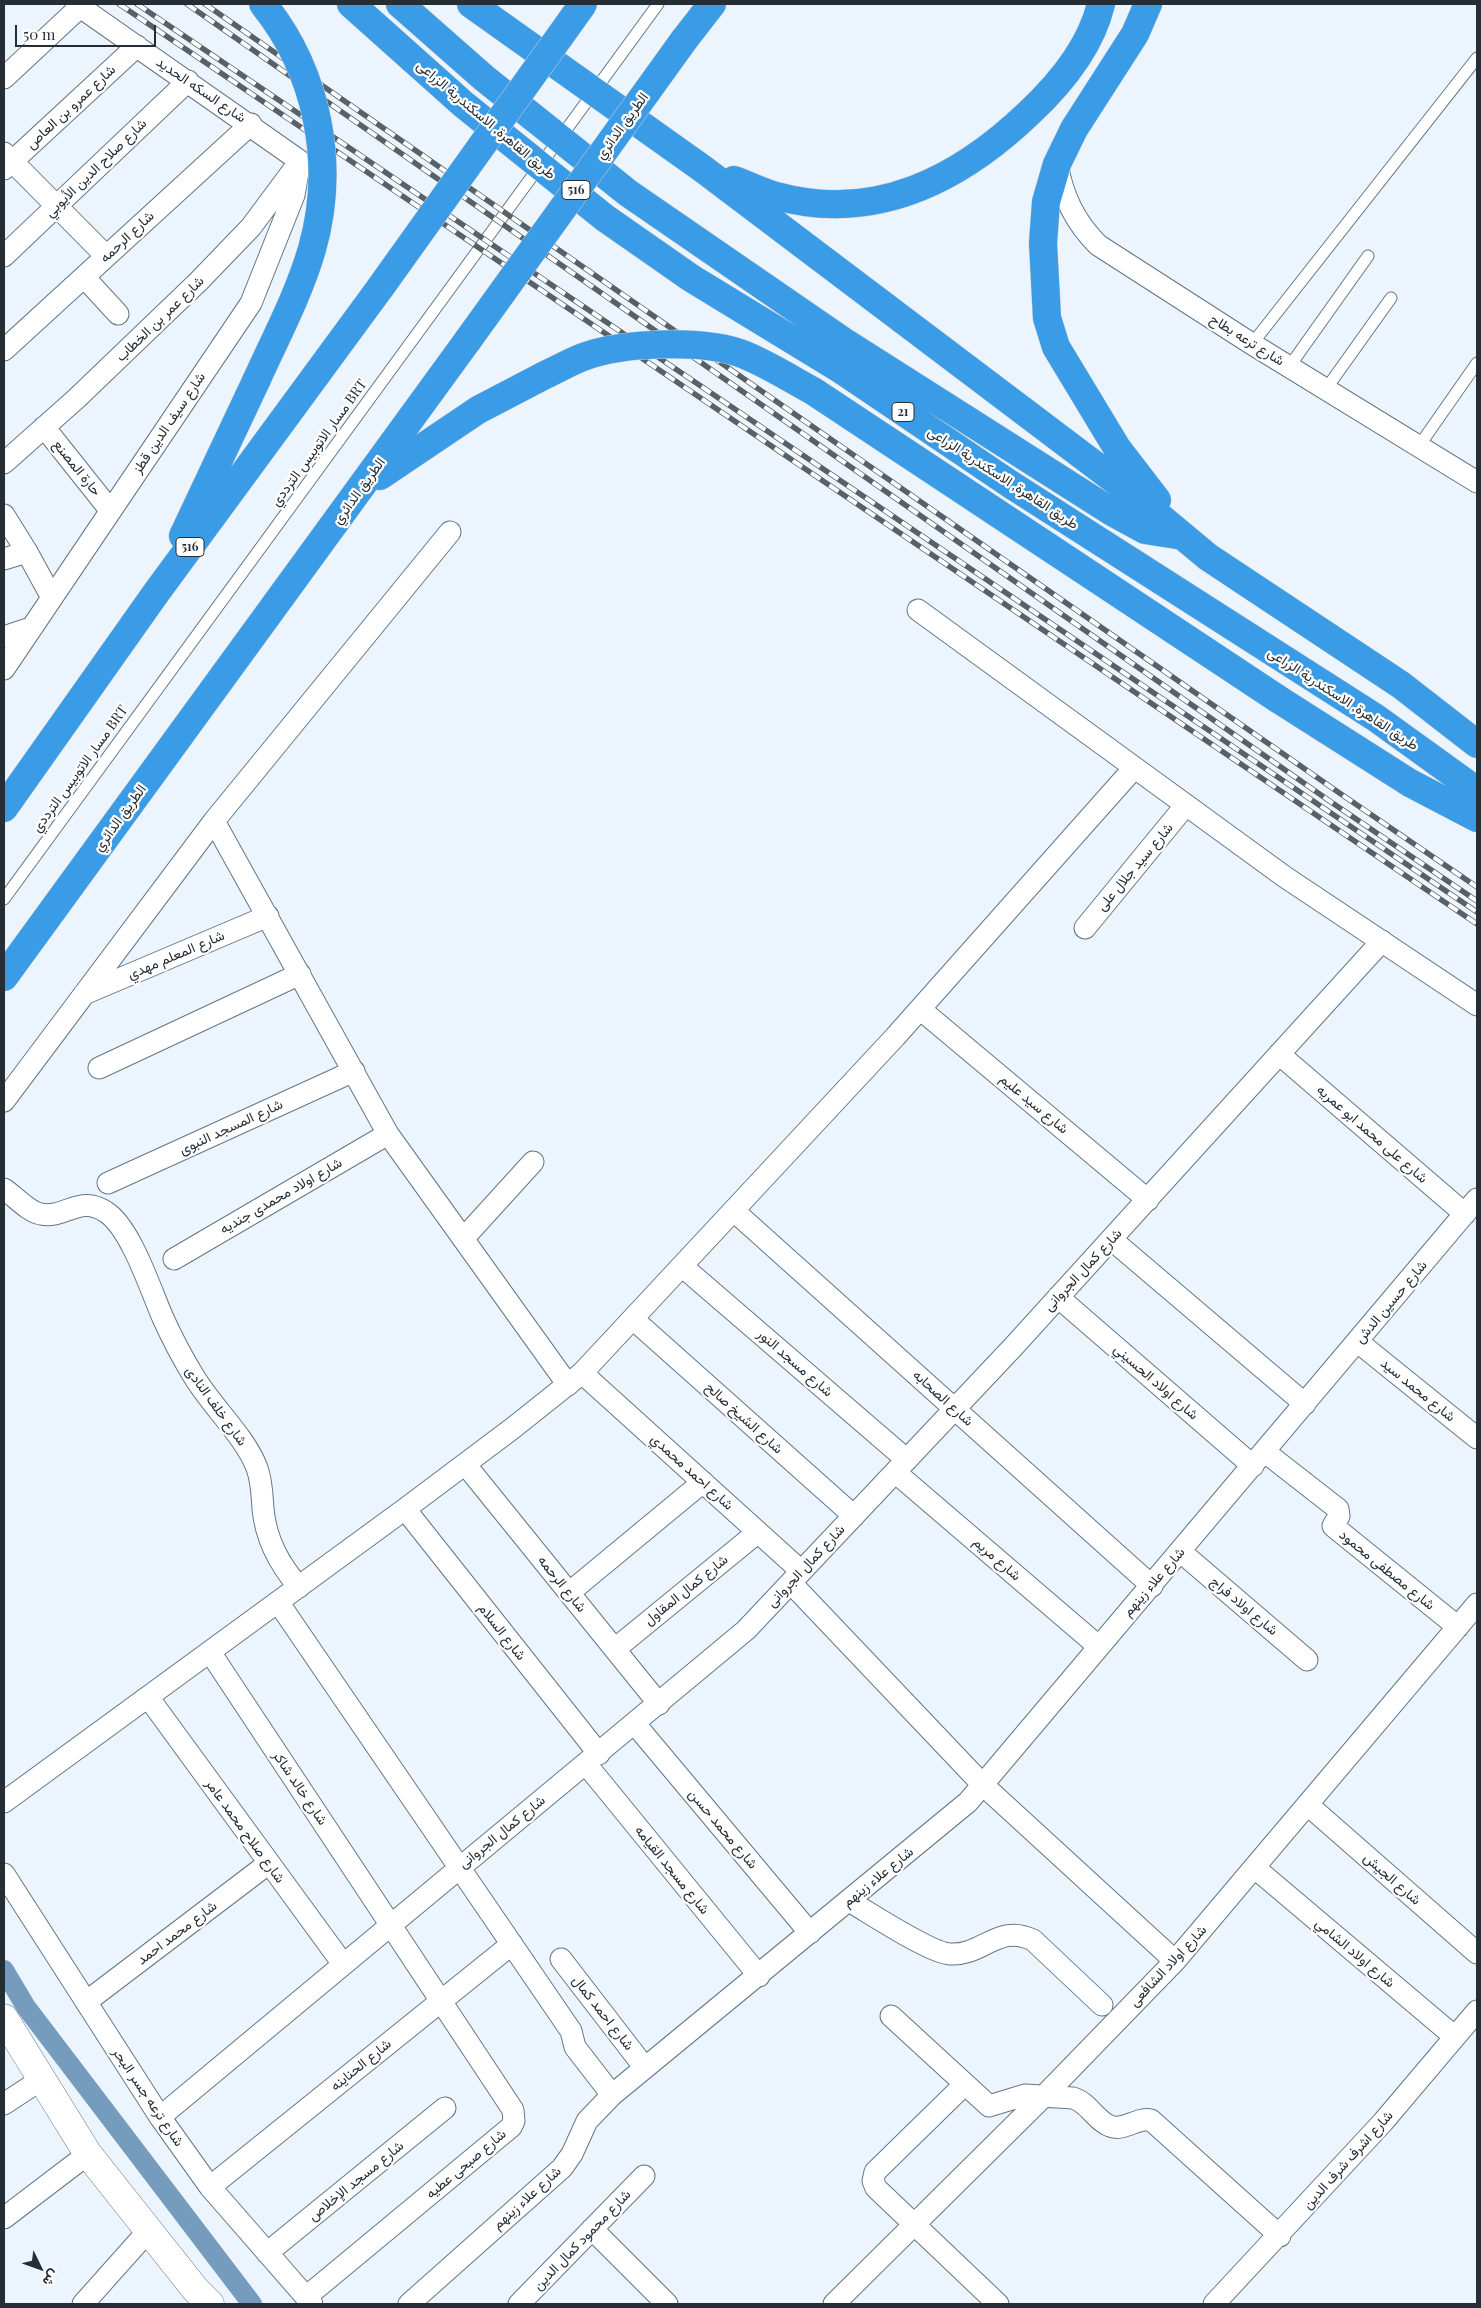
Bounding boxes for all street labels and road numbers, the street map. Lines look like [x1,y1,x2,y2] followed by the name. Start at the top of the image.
[153,54,249,126] street label: شارع السكه الحديد
[413,57,559,183] street label: طريق القاهرة, الاسكندرية الزراعى
[23,61,119,153] street label: شارع عمرو بن العاص
[592,89,652,163] street label: الطريق الدائري
[42,115,150,221] street label: شارع صلاح الدين الأيوبي
[562,180,590,200] road number: 516
[96,208,158,266] street label: شارع الرحمه
[113,273,207,365] street label: شارع عمر بن الخطاب
[1207,310,1287,370] street label: شارع ترعه بطاح
[129,369,209,477] street label: شارع سيف الدين قطز
[267,376,371,510] street label: مسار الاتوبيس الترددي BRT
[892,402,914,422] road number: 21
[925,423,1081,533] street label: طريق القاهرة, الاسكندرية الزراعى
[49,437,105,499] street label: حارة المصنع
[329,454,389,528] street label: الطريق الدائري
[176,538,204,556] road number: 516
[1265,644,1421,754] street label: طريق القاهرة, الاسكندرية الزراعى
[28,702,132,836] street label: مسار الاتوبيس الترددي BRT
[90,781,150,855] street label: الطريق الدائري
[1093,820,1177,914] street label: شارع سيد جلال على
[125,927,227,983] street label: شارع المعلم مهدي
[996,1070,1072,1138] street label: شارع سيد عليم
[1313,1081,1431,1187] street label: شارع على محمد ابو عمريه
[177,1096,285,1158] street label: شارع المسجد النبوى
[217,1154,345,1238] street label: شارع اولاد محمدى جنديه
[1041,1225,1125,1315] street label: شارع كمال الجروانى
[1351,1257,1431,1347] street label: شارع حسين الدش
[754,1326,836,1400] street label: شارع مسجد النور
[1110,1341,1202,1423] street label: شارع اولاد الحسيني
[1377,1355,1459,1425] street label: شارع محمد سيد
[182,1363,250,1449] street label: شارع خلف النادى
[909,1366,977,1430] street label: شارع الصحابه
[702,1379,786,1457] street label: شارع الشيخ صالح
[647,1430,737,1514] street label: شارع احمد محمدي
[764,1521,848,1611] street label: شارع كمال الجروانى
[1336,1526,1438,1614] street label: شارع مصطفى محمود
[970,1534,1024,1584] street label: شارع مريم
[1119,1544,1189,1620] street label: شارع علاء زينهم
[641,1551,731,1629] street label: شارع كمال المقاول
[534,1552,590,1616] street label: شارع الرحمه
[1207,1573,1281,1639] street label: شارع اولاد فراج
[475,1600,529,1664] street label: شارع السلام
[269,1748,331,1828] street label: شارع خالد شاكر
[202,1776,288,1886] street label: شارع صلاح محمد عامر
[685,1786,761,1872] street label: شارع محمد حسن
[455,1792,549,1872] street label: شارع كمال الجروانى
[631,1822,713,1918] street label: شارع مسجد القيامه
[839,1843,917,1911] street label: شارع علاء زينهم
[1360,1849,1424,1909] street label: شارع الجيش
[134,1897,220,1969] street label: شارع محمد احمد
[1312,1915,1398,1991] street label: شارع اولاد الشامي
[1126,1922,1210,2010] street label: شارع اولاد الشافعى
[569,1972,637,2054] street label: شارع احمد كمال
[327,2035,395,2095] street label: شارع الحناينه
[109,2044,187,2150] street label: شارع ترعه جسر البحر
[1299,2107,1397,2213] street label: شارع اشرف شرف الدين
[423,2126,509,2202] street label: شارع صبحى عطيه
[305,2137,407,2225] street label: شارع مسجد الإخلاص
[489,2163,565,2233] street label: شارع علاء زينهم
[530,2186,634,2294] street label: شارع محمود كمال الدين

